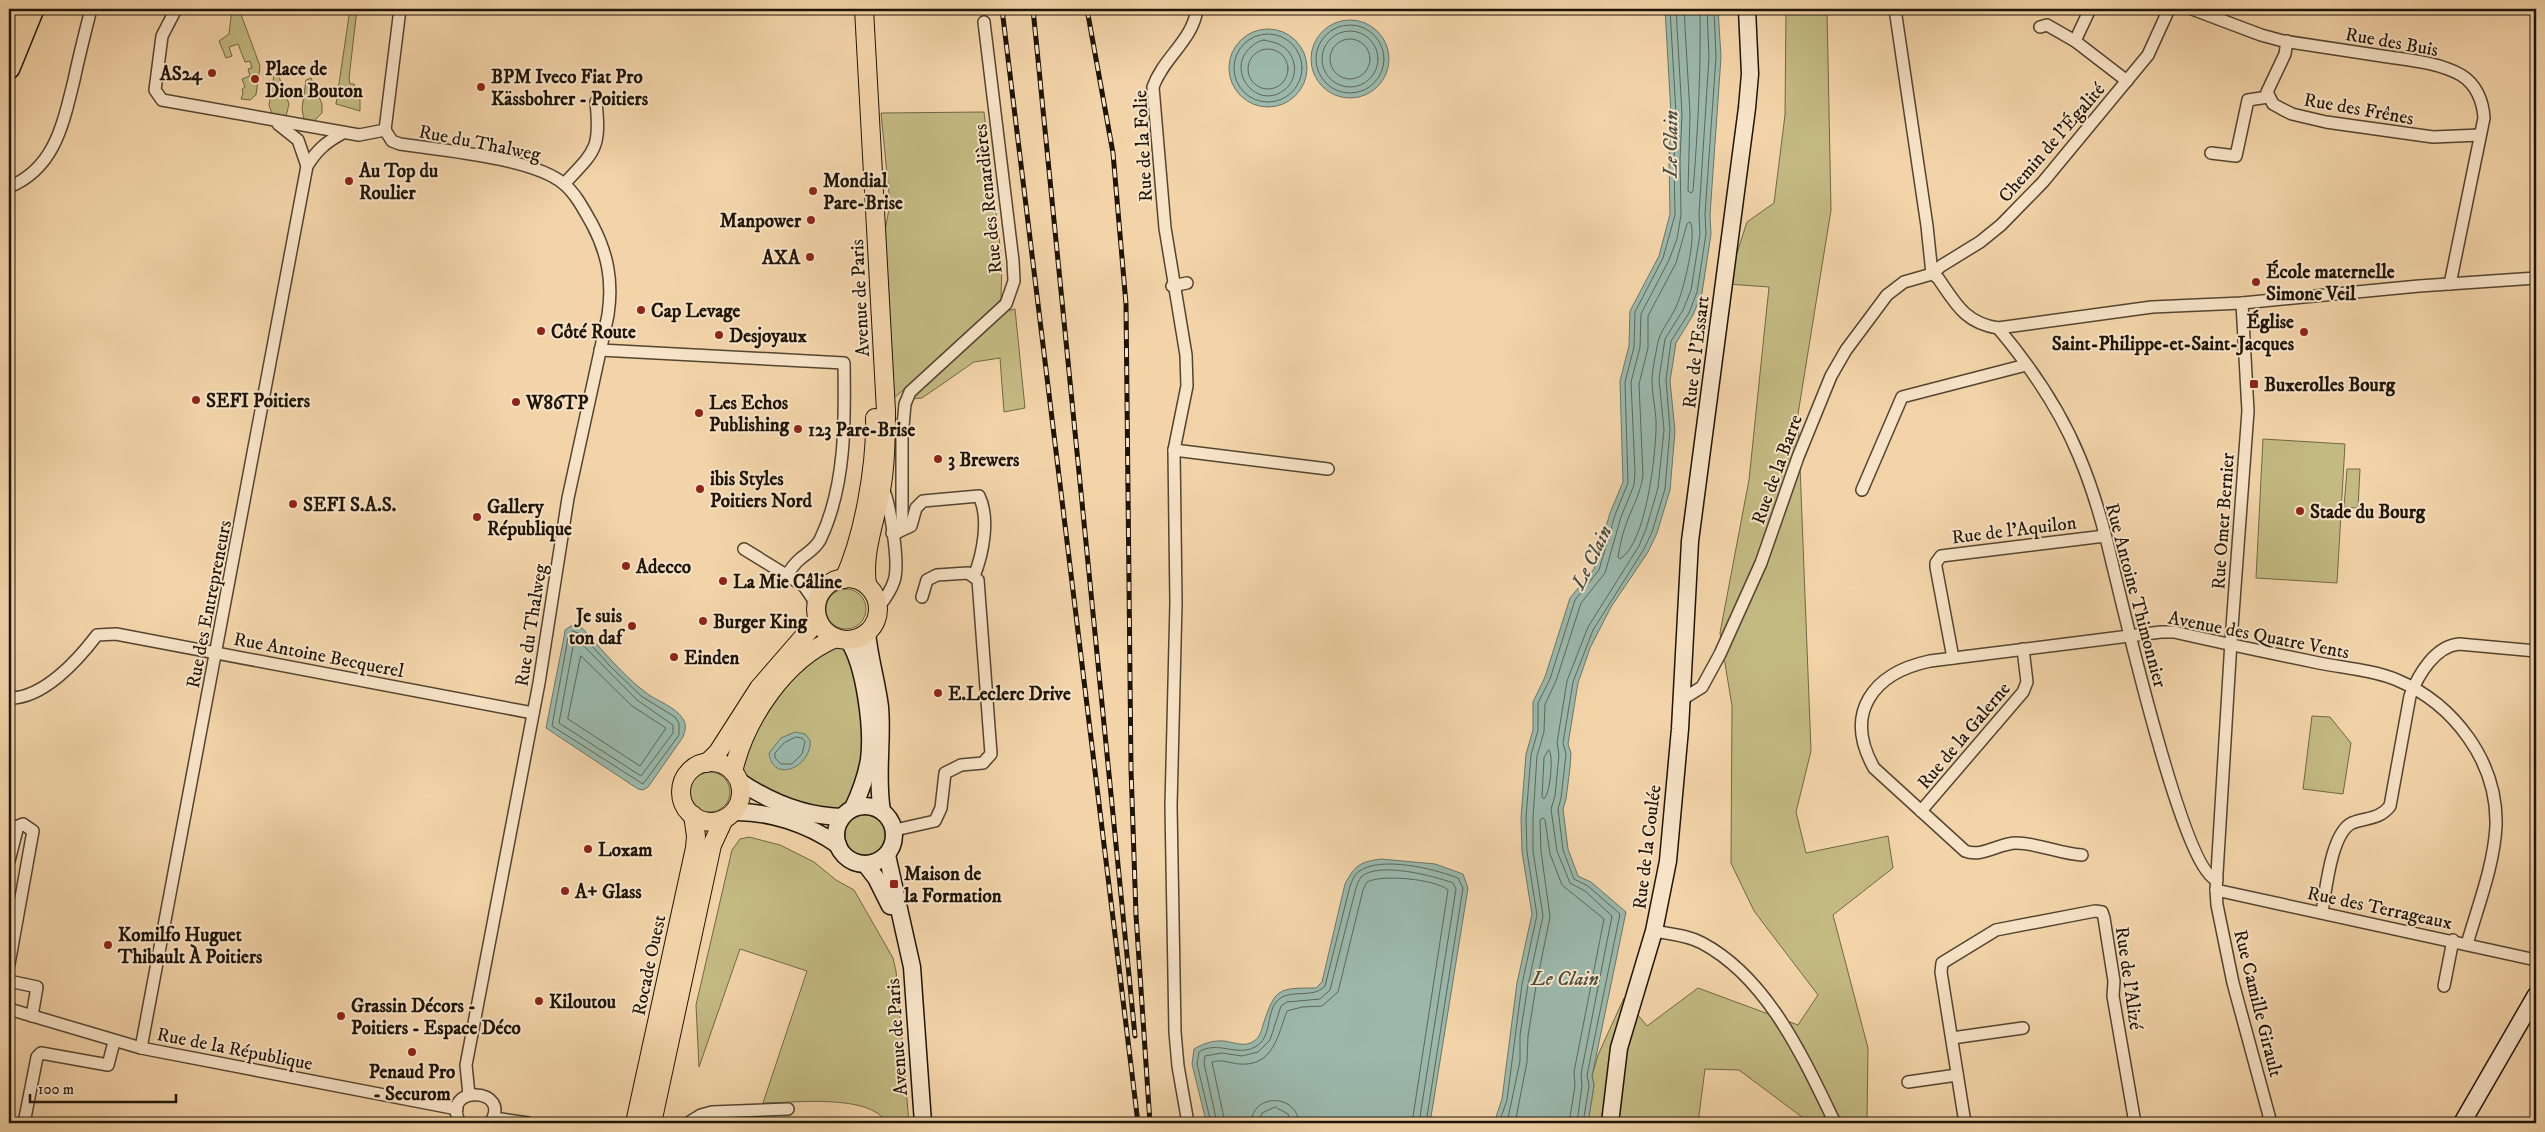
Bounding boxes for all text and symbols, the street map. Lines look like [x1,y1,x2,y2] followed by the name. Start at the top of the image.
[2343,23,2440,62] street label: Rue des Buis
[265,58,364,103] place label: Place de Dion Bouton
[159,63,203,86] place label: AS24
[491,66,649,111] place label: BPM Iveco Fiat Pro Kässbohrer - Poitiers
[206,67,218,79] marker: AS24
[249,73,261,85] marker: Place de Dion Bouton
[1993,78,2110,207] street label: Chemin de l'Égalité
[475,81,487,93] marker: BPM Iveco Fiat Pro Kässbohrer - Poitiers
[2302,88,2416,130] street label: Rue des Frênes
[1129,89,1158,202] street label: Rue de la Folie
[1658,110,1685,179] water label: Le Clain
[417,120,543,167] street label: Rue du Thalweg
[969,123,1008,275] street label: Rue des Renardières
[358,160,438,205] place label: Au Top du Roulier
[823,170,903,215] place label: Mondial Pare-Brise
[343,175,355,187] marker: Au Top du Roulier
[807,185,819,197] marker: Mondial Pare-Brise
[720,210,802,233] place label: Manpower
[805,214,817,226] marker: Manpower
[846,239,875,357] street label: Avenue de Paris
[761,247,801,270] place label: AXA
[804,251,816,263] marker: AXA
[2266,259,2395,306] place label: École maternelle Simone Veil
[2250,276,2262,288] marker: École maternelle Simone Veil
[1678,295,1715,410] street label: Rue de l'Essart
[651,300,741,323] place label: Cap Levage
[635,304,647,316] marker: Cap Levage
[2052,309,2295,357] place label: Église Saint-Philippe-et-Saint-Jacques
[551,321,636,344] place label: Côté Route
[535,325,547,337] marker: Côté Route
[729,325,807,349] place label: Desjoyaux
[2298,326,2310,338] marker: Église Saint-Philippe-et-Saint-Jacques
[713,329,725,341] marker: Desjoyaux
[2264,374,2396,397] place label: Buxerolles Bourg
[2248,378,2260,390] marker: Buxerolles Bourg
[206,390,311,413] place label: SEFI Poitiers
[525,392,588,415] place label: W86TP
[709,392,790,437] place label: Les Echos Publishing
[190,394,202,406] marker: SEFI Poitiers
[510,396,522,408] marker: W86TP
[693,407,705,419] marker: Les Echos Publishing
[1747,411,1808,528] street label: Rue de la Barre
[808,419,915,442] place label: 123 Pare-Brise
[792,423,804,435] marker: 123 Pare-Brise
[948,449,1020,472] place label: 3 Brewers
[2207,452,2240,590] street label: Rue Omer Bernier
[932,453,944,465] marker: 3 Brewers
[710,468,812,513] place label: ibis Styles Poitiers Nord
[694,483,706,495] marker: ibis Styles Poitiers Nord
[303,494,397,517] place label: SEFI S.A.S.
[487,496,572,542] place label: Gallery République
[287,498,299,510] marker: SEFI S.A.S.
[2100,501,2171,690] street label: Rue Antoine Thimonnier
[2310,501,2426,524] place label: Stade du Bourg
[2294,505,2306,517] marker: Stade du Bourg
[471,511,483,523] marker: Gallery République
[1950,511,2078,551] street label: Rue de l'Aquilon
[182,518,237,690] street label: Rue des Entrepreneurs
[1566,522,1618,594] water label: Le Clain
[635,556,691,579] place label: Adecco
[620,560,632,572] marker: Adecco
[510,562,553,688] street label: Rue du Thalweg
[733,571,842,594] place label: La Mie Câline
[717,575,729,587] marker: La Mie Câline
[569,605,626,650] place label: Je suis ton daf
[2166,607,2351,664] street label: Avenue des Quatre Vents
[713,611,808,634] place label: Burger King
[697,615,709,627] marker: Burger King
[626,620,638,632] marker: Je suis ton daf
[231,628,406,684] street label: Rue Antoine Becquerel
[684,647,741,670] place label: Einden
[668,651,680,663] marker: Einden
[1913,678,2016,794] street label: Rue de la Galerne
[948,683,1071,706] place label: E.Leclerc Drive
[932,687,944,699] marker: E.Leclerc Drive
[1628,783,1667,911] street label: Rue de la Coulée
[598,839,653,862] place label: Loxam
[582,843,594,855] marker: Loxam
[903,863,1003,908] place label: Maison de la Formation
[888,878,900,890] marker: Maison de la Formation
[574,881,642,904] place label: A+ Glass
[2305,882,2455,935] street label: Rue des Terrageaux
[559,885,571,897] marker: A+ Glass
[628,913,671,1018] street label: Rocade Ouest
[117,924,263,969] place label: Komilfo Huguet Thibault À Poitiers
[2110,925,2147,1031] street label: Rue de l'Alizé
[2228,927,2287,1079] street label: Rue Camille Girault
[102,939,114,951] marker: Komilfo Huguet Thibault À Poitiers
[1530,967,1599,992] water label: Le Clain
[882,977,913,1096] street label: Avenue de Paris
[549,991,616,1014] place label: Kiloutou
[351,995,521,1040] place label: Grassin Décors - Poitiers - Espace Déco
[533,995,545,1007] marker: Kiloutou
[335,1010,347,1022] marker: Grassin Décors - Poitiers - Espace Déco
[155,1023,315,1077] street label: Rue de la République
[406,1046,418,1058] marker: Penaud Pro - Securom
[369,1061,455,1106] place label: Penaud Pro - Securom
[30,1072,176,1104] scale bar
[38,1080,74,1099] text: 100 m

